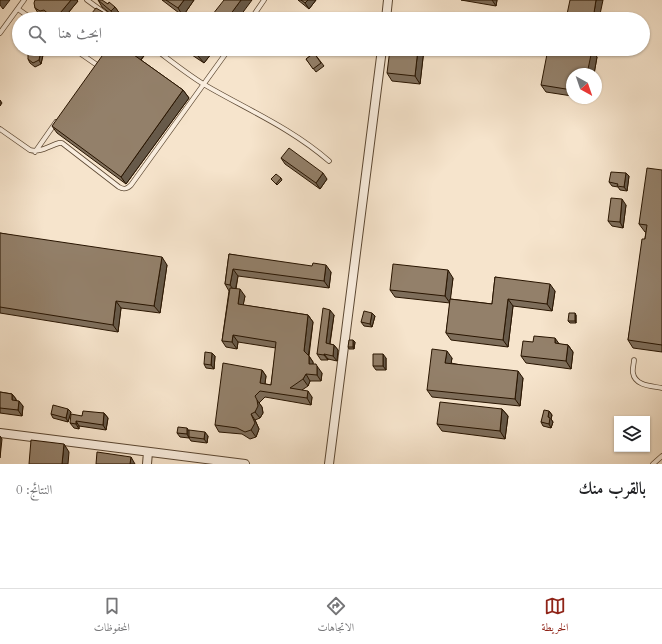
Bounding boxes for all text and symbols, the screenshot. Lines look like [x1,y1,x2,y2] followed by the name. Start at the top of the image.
[12,12,650,56] search box
[26,23,48,45] icon: search
[58,23,102,43] text: ابحث هنا
[566,68,602,104] north arrow
[614,416,650,452] map controls
[614,416,650,452] button: layers
[579,477,646,500] text: بالقرب منك
[16,481,52,499] text: النتائج: 0
[94,595,130,638] tab: المحفوظات
[317,595,354,638] tab: الاتجاهات
[542,595,568,638] tab: الخريطة

